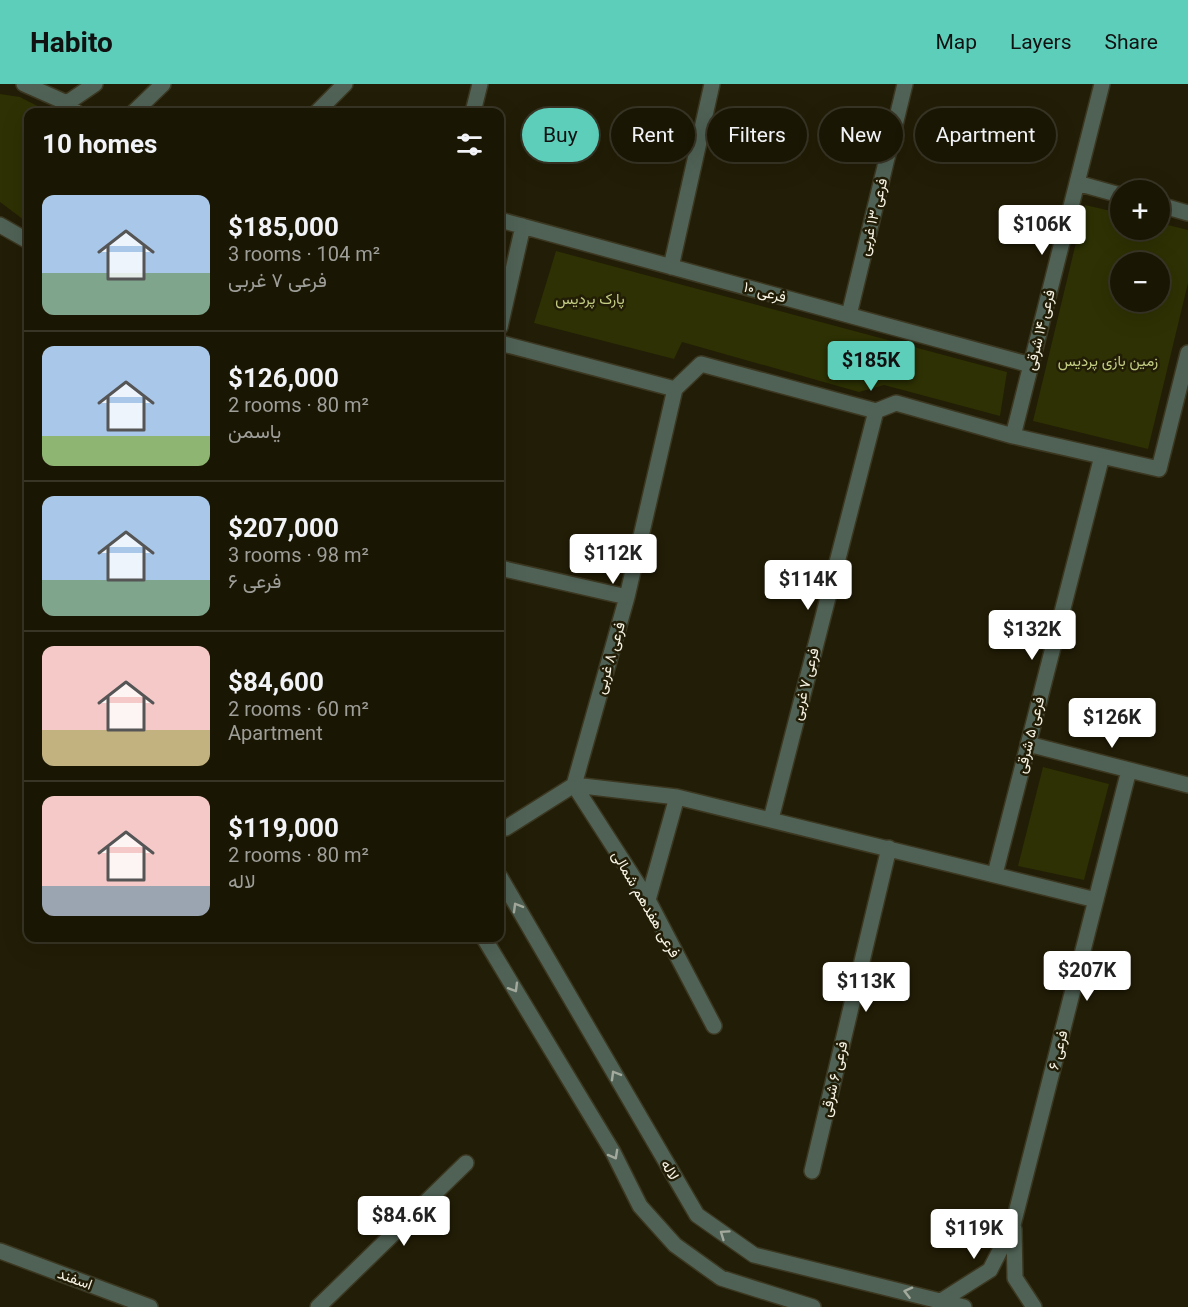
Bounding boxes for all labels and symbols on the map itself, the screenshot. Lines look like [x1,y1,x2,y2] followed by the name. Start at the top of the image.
[855,176,892,258] street label: فرعی ۱۳ غربی
[1000,205,1084,256] pin: $106K
[741,278,788,307] street label: فرعی ۱۰
[1021,288,1060,372] street label: فرعی ۱۴ شرقی
[555,290,625,309] park label: پارک پردیس
[829,341,913,392] pin: $185K
[1058,352,1158,371] park label: زمین بازی پردیس
[571,534,655,585] pin: $112K
[766,560,850,611] pin: $114K
[990,610,1074,661] pin: $132K
[591,620,630,696] street label: فرعی ۸ غربی
[787,646,824,722] street label: فرعی ۷ غربی
[1012,695,1049,776] street label: فرعی ۵ شرقی
[1070,698,1154,749] pin: $126K
[607,847,684,961] street label: فرعی هفدهم شمالی
[513,903,524,913] one-way arrow
[1045,951,1129,1002] pin: $207K
[824,962,908,1013] pin: $113K
[506,982,518,992] one-way arrow
[1044,1028,1073,1072] street label: فرعی ۶
[817,1039,852,1119] street label: فرعی ۶ شرقی
[611,1071,622,1081] one-way arrow
[607,1149,618,1159] one-way arrow
[657,1157,683,1183] street label: لاله
[355,1196,453,1247] pin: $84.6K
[932,1209,1016,1260] pin: $119K
[719,1230,730,1241] one-way arrow
[55,1264,95,1294] street label: اسفند
[903,1287,913,1300] one-way arrow

